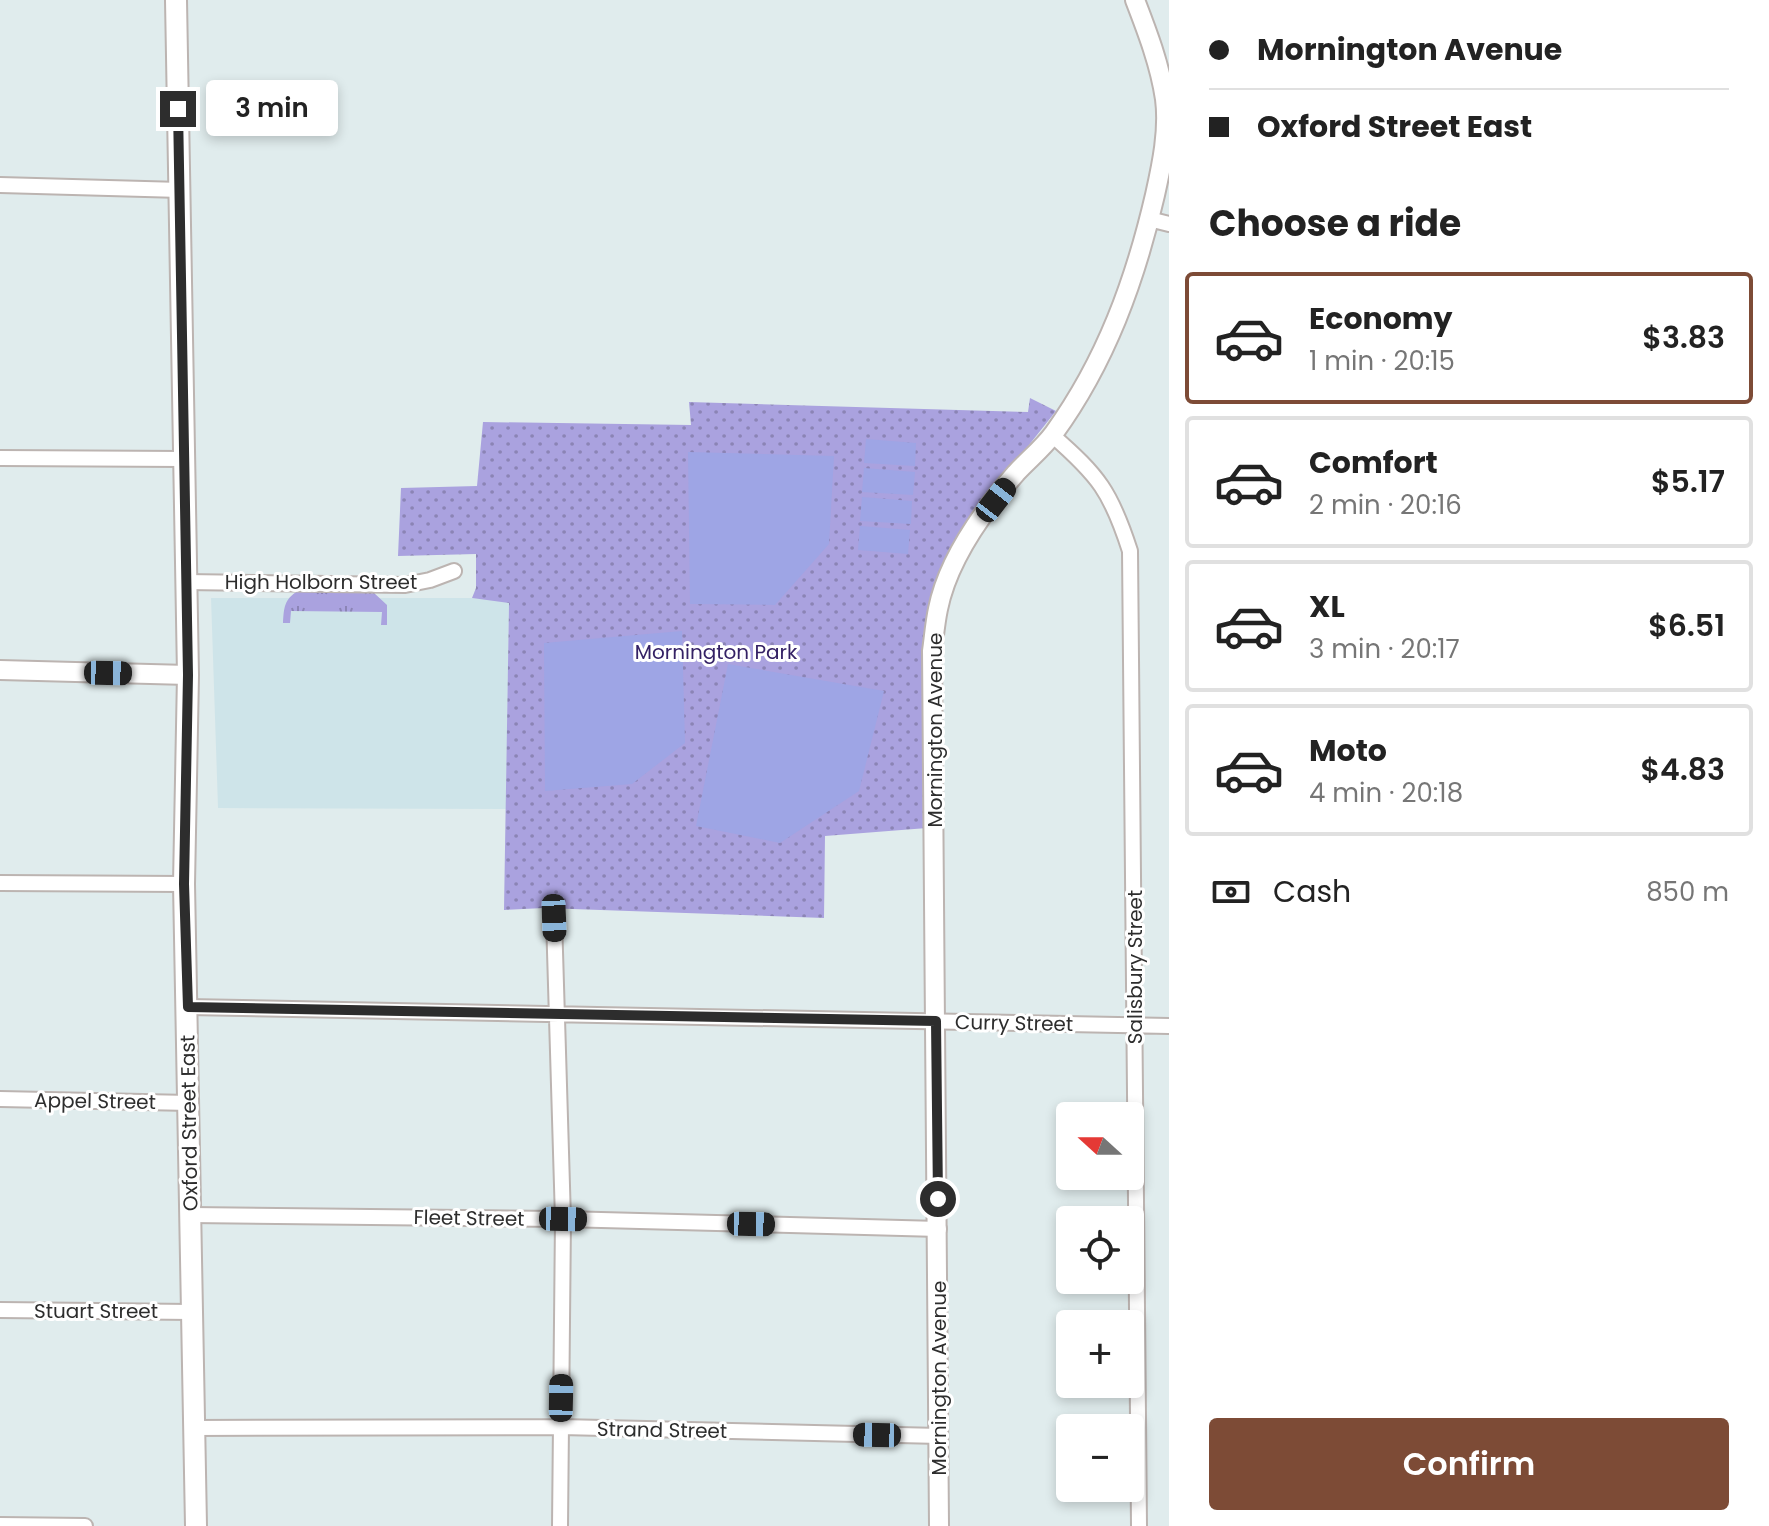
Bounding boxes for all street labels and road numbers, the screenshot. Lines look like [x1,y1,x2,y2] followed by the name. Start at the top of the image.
[225,568,417,596] street label: High Holborn Street
[921,633,949,827] street label: Mornington Avenue
[1121,890,1149,1044] street label: Salisbury Street
[955,1008,1073,1038] street label: Curry Street
[173,1035,205,1211] street label: Oxford Street East
[34,1086,156,1116] street label: Appel Street
[413,1203,525,1233] street label: Fleet Street
[925,1281,953,1475] street label: Mornington Avenue
[34,1297,158,1325] street label: Stuart Street
[597,1415,727,1445] street label: Strand Street

